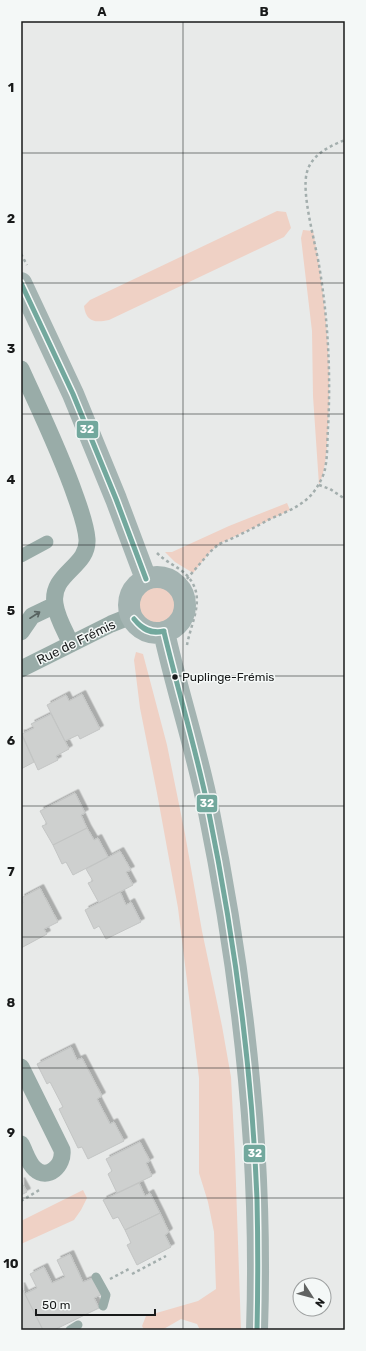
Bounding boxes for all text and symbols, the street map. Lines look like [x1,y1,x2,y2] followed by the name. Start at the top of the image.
[97,4,107,19] text: A
[259,4,269,19] text: B
[8,80,14,95] text: 1
[7,211,15,226] text: 2
[7,341,16,356] text: 3
[76,420,99,439] line badge: 32
[80,423,94,436] text: 32
[7,472,16,487] text: 4
[7,603,15,618] text: 5
[29,611,40,619] one-way arrow
[34,616,118,668] street label: Rue de Frémis
[182,670,274,684] place label: Puplinge-Frémis
[170,672,180,682] marker: Puplinge-Frémis
[7,733,16,748] text: 6
[196,794,218,813] line badge: 32
[200,797,214,810] text: 32
[7,864,15,879] text: 7
[7,995,16,1010] text: 8
[7,1125,15,1140] text: 9
[243,1144,266,1163] line badge: 32
[248,1147,262,1160] text: 32
[3,1256,19,1271] text: 10
[292,1277,332,1317] north arrow
[36,1291,155,1317] scale bar
[312,1296,327,1310] text: N
[42,1298,70,1312] text: 50 m

